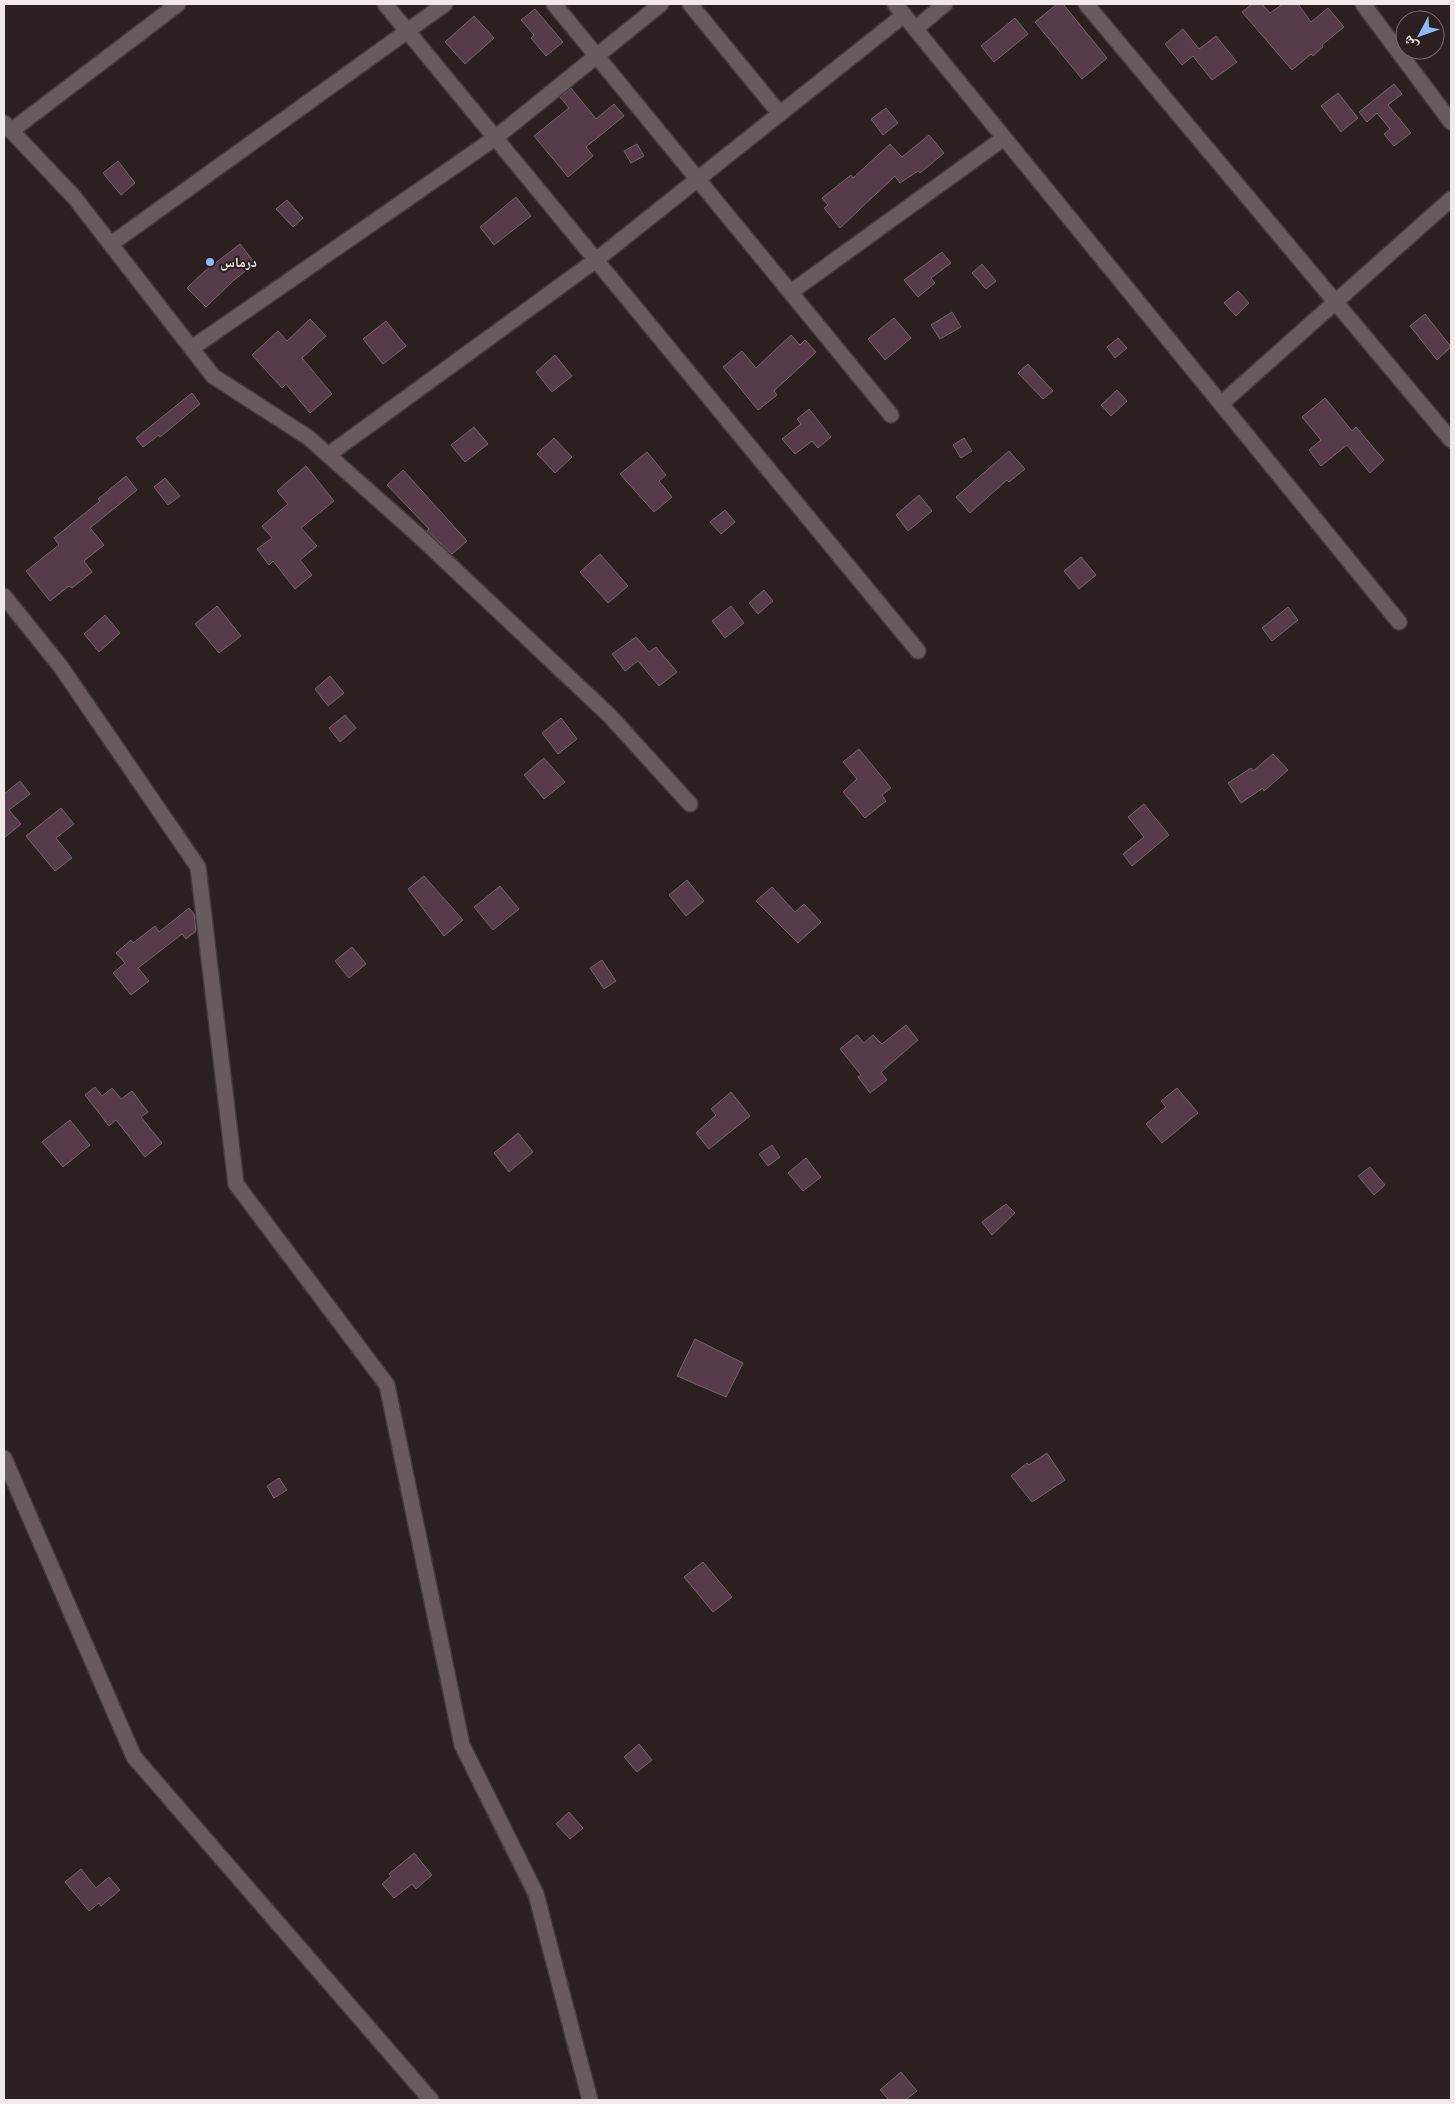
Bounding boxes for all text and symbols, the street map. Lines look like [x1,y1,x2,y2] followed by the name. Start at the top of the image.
[1395,10,1445,60] north arrow
[1398,32,1422,55] text: ش
[220,253,257,271] place label: درماس
[204,256,216,268] marker: درماس

